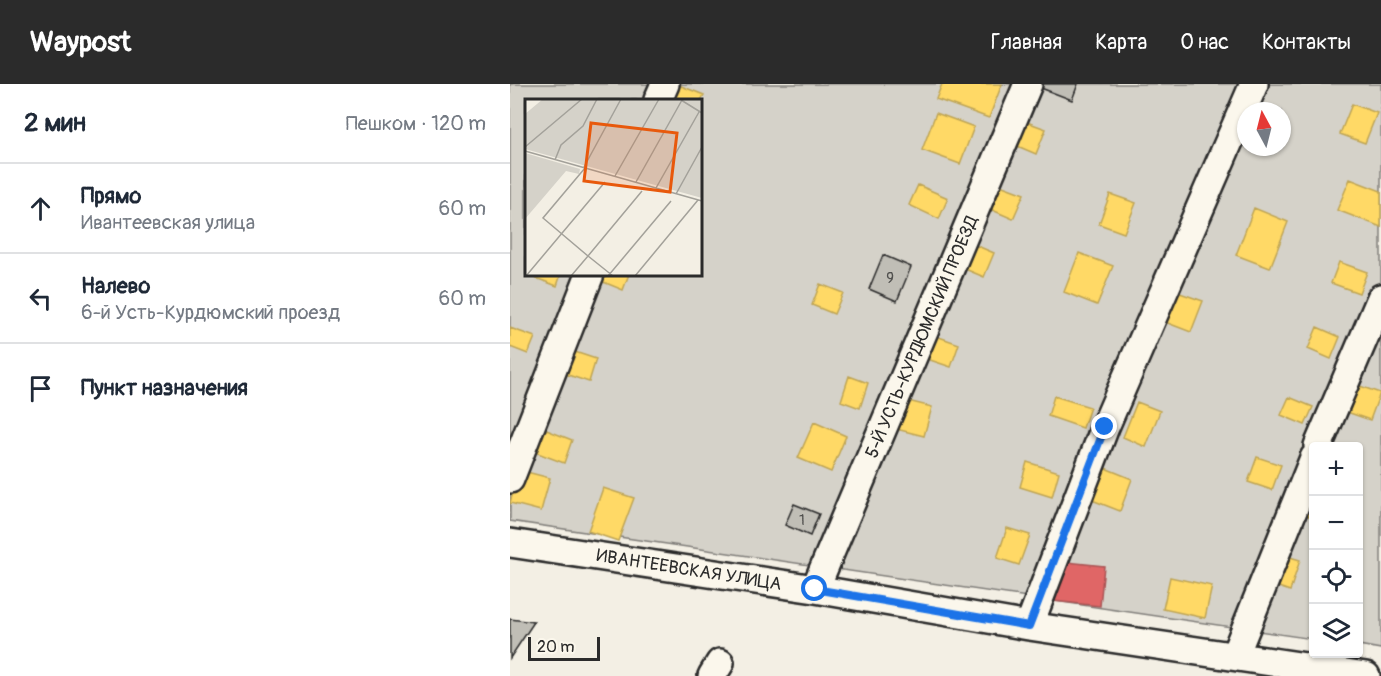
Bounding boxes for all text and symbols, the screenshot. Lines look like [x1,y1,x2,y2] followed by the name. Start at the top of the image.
[30,25,131,60] text: Waypost
[991,29,1062,56] text: Главная
[1095,29,1147,56] text: Карта
[1180,29,1229,56] text: О нас
[1262,29,1351,56] text: Контакты
[525,99,702,276] inset map
[1237,102,1291,156] north arrow
[24,107,86,139] text: 2 мин
[346,111,486,136] text: Пешком · 120 m
[81,182,141,210] text: Прямо
[24,192,57,225] icon: ahead
[439,196,486,221] text: 60 m
[81,210,255,235] text: Ивантеевская улица
[860,212,984,462] street label: 5-Й УСТЬ-КУРДЮМСКИЙ ПРОЕЗД
[886,269,894,288] house number: 9
[81,272,150,300] text: Налево
[24,282,57,315] icon: left
[439,286,486,311] text: 60 m
[81,300,340,325] text: 6-й Усть-Курдюмский проезд
[24,372,57,405] icon: arrive
[81,374,248,402] text: Пункт назначения
[1091,413,1117,439] route end
[1309,442,1363,658] map controls
[1309,442,1363,496] button: +
[1309,496,1363,550] button: −
[799,511,805,530] house number: 1
[595,544,784,596] street label: ИВАНТЕЕВСКАЯ УЛИЦА
[1309,550,1363,604] button: locate
[801,575,827,601] route start
[1309,604,1363,658] button: layers
[528,634,600,662] scale bar
[537,637,575,657] text: 20 m

